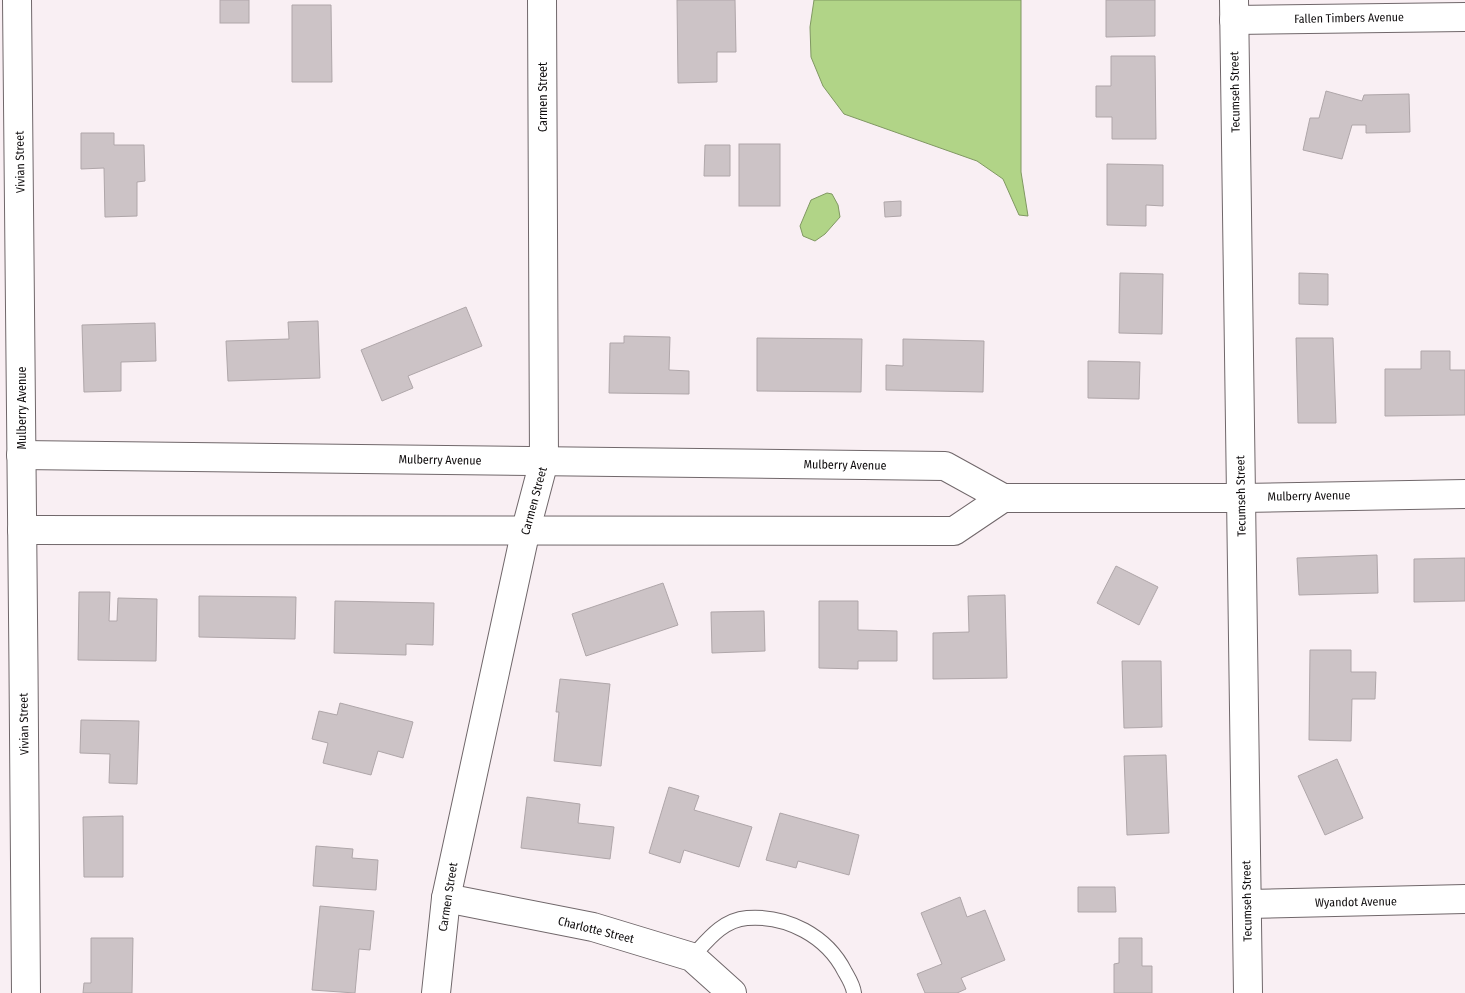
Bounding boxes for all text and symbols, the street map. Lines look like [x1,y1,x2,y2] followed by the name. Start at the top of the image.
[1294,10,1404,26] street label: Fallen Timbers Avenue
[1227,51,1243,133] street label: Tecumseh Street
[536,62,550,132] street label: Carmen Street
[12,131,28,193] street label: Vivian Street
[15,366,29,449] street label: Mulberry Avenue
[398,452,482,468] street label: Mulberry Avenue
[1233,455,1249,537] street label: Tecumseh Street
[803,457,887,473] street label: Mulberry Avenue
[518,465,550,537] street label: Carmen Street
[1267,488,1351,504] street label: Mulberry Avenue
[16,693,32,755] street label: Vivian Street
[1239,860,1255,942] street label: Tecumseh Street
[436,861,460,933] street label: Carmen Street
[1315,894,1397,910] street label: Wyandot Avenue
[557,914,635,946] street label: Charlotte Street

